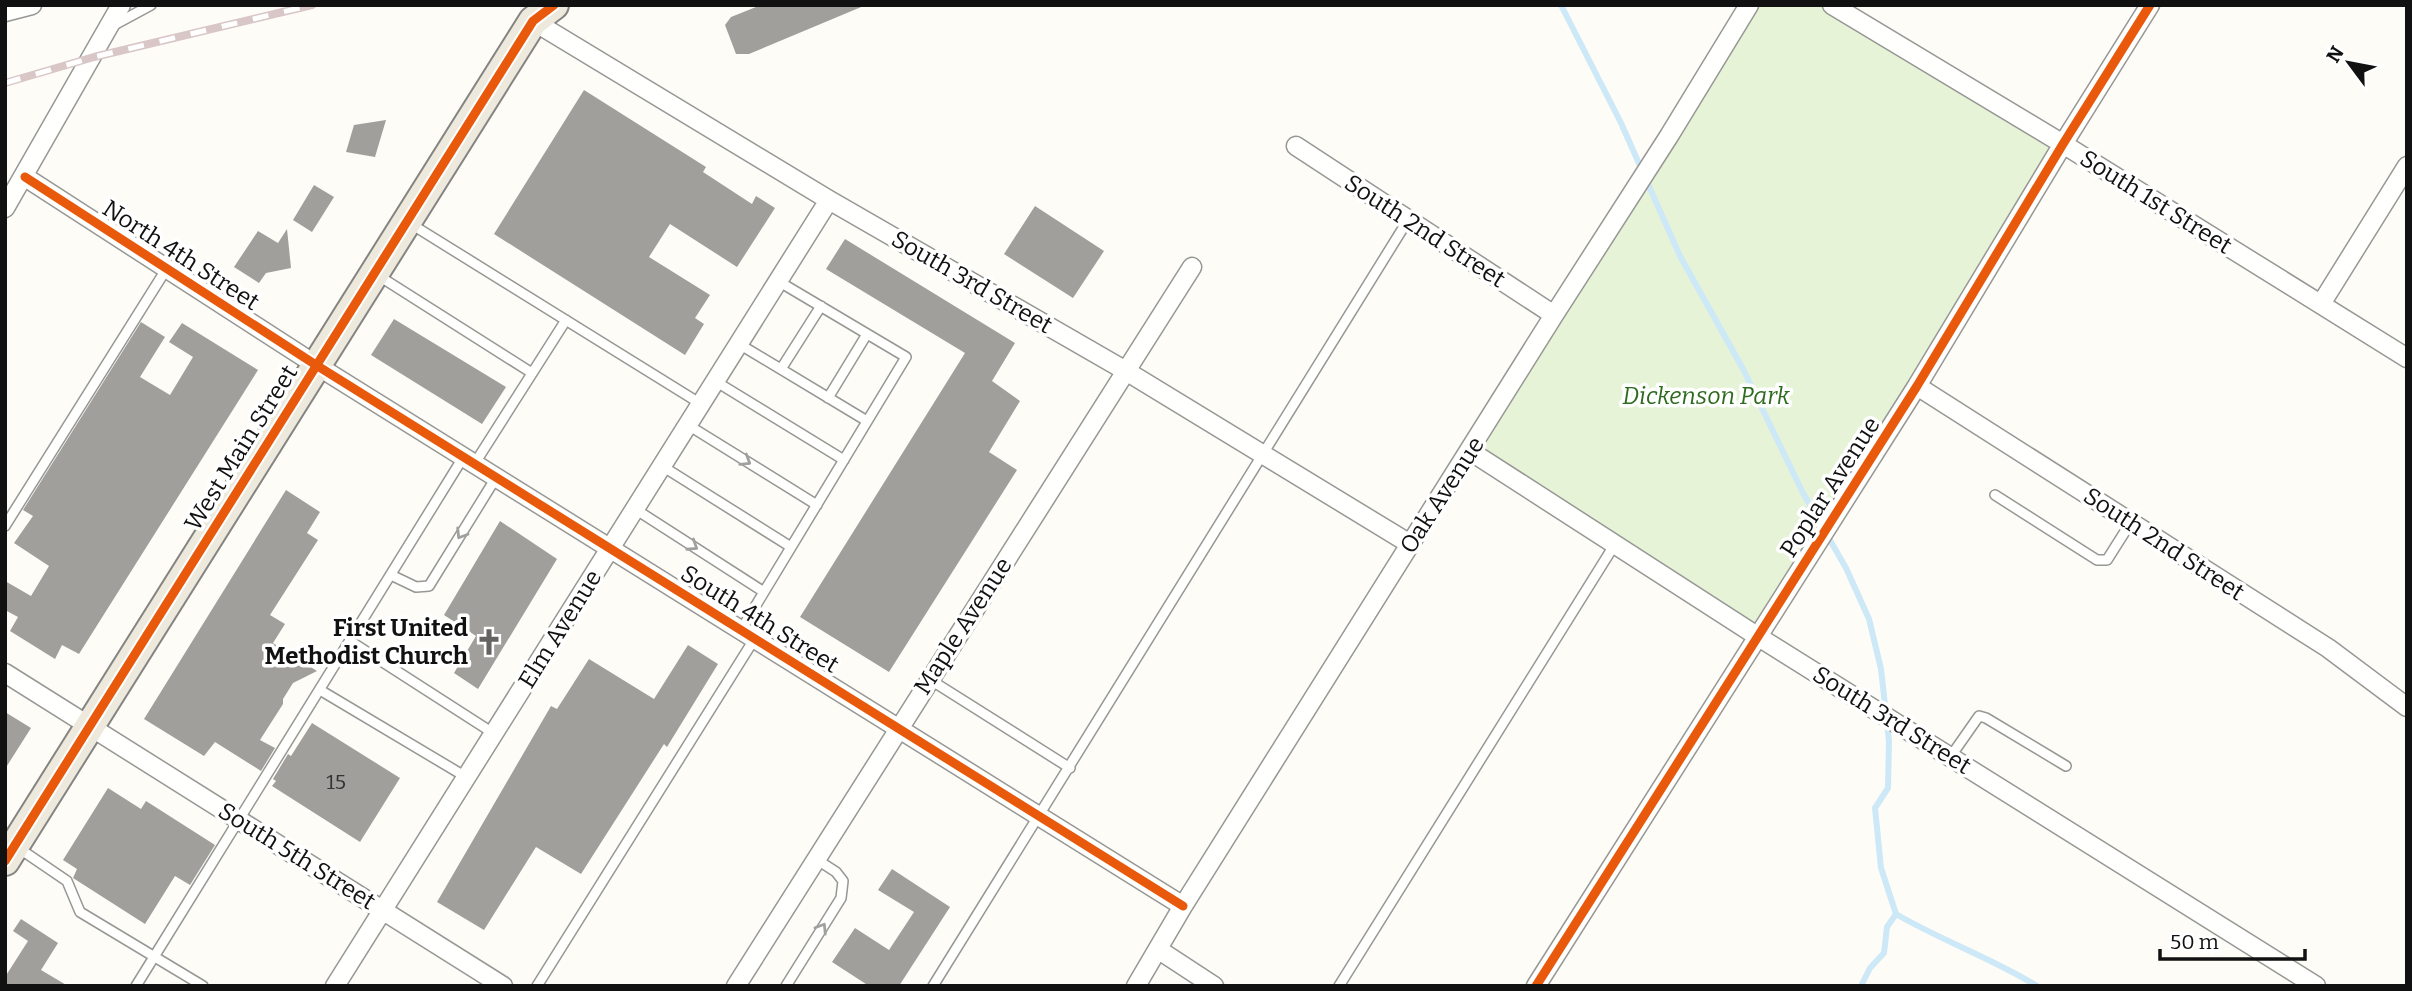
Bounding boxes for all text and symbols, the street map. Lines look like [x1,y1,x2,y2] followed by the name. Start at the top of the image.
[2314,28,2384,98] north arrow
[2321,42,2349,67] text: N
[2075,144,2237,260] street label: South 1st Street
[1339,169,1511,294] street label: South 2nd Street
[97,194,265,316] street label: North 4th Street
[887,225,1058,340] street label: South 3rd Street
[179,360,303,536] street label: West Main Street
[1622,382,1791,410] park label: Dickenson Park
[1774,412,1886,562] street label: Poplar Avenue
[1394,431,1490,559] street label: Oak Avenue
[738,452,751,465] one-way arrow
[2078,482,2250,607] street label: South 2nd Street
[456,527,469,540] one-way arrow
[685,538,698,551] one-way arrow
[908,552,1018,700] street label: Maple Avenue
[676,559,844,679] street label: South 4th Street
[513,565,607,693] street label: Elm Avenue
[265,614,468,670] place label: First United Methodist Church
[474,627,504,657] church icon: First United Methodist Church
[1808,660,1976,780] street label: South 3rd Street
[326,769,346,795] house number: 15
[213,797,381,916] street label: South 5th Street
[2160,918,2305,962] scale bar
[814,922,827,935] one-way arrow
[2170,929,2219,955] text: 50 m

